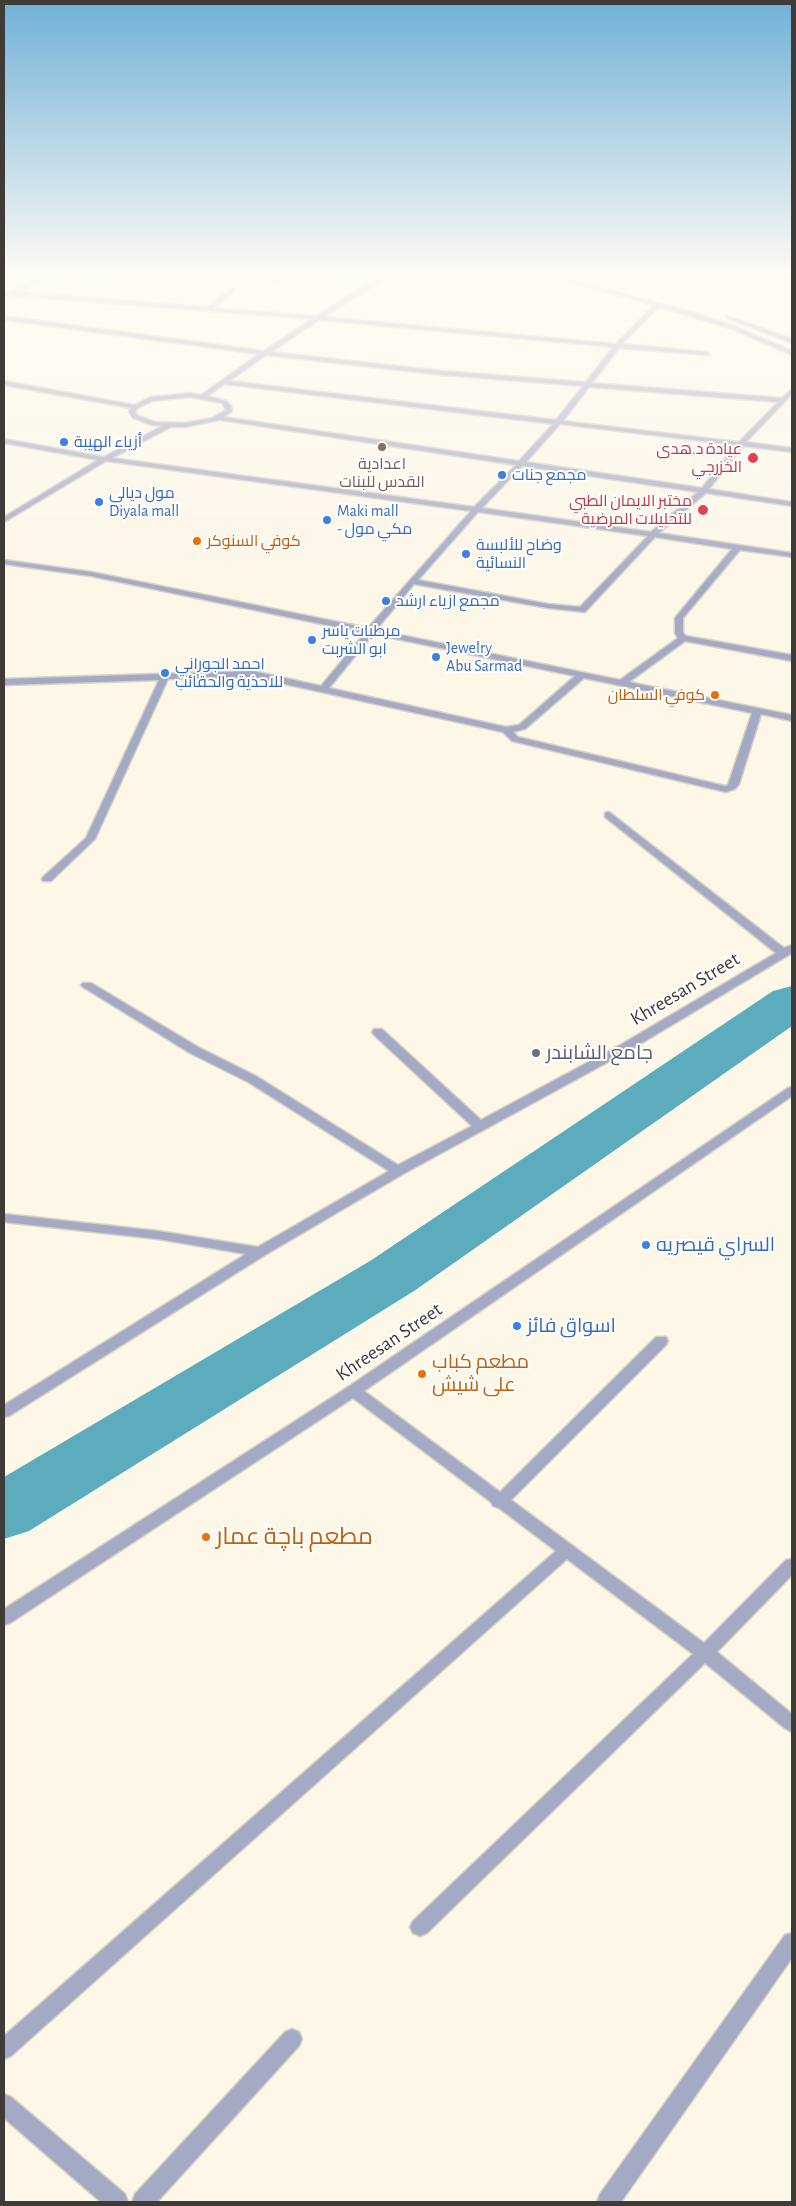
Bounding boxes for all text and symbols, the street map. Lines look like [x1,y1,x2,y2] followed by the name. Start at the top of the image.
[74,432,142,452] place label: أزياء الهيبة
[58,436,70,448] marker: أزياء الهيبة
[656,439,742,477] place label: عيادة د.هدى الخزرجي
[376,441,388,453] marker: اعدادية القدس للبنات
[746,451,760,465] marker: عيادة د.هدى الخزرجي
[339,454,425,492] place label: اعدادية القدس للبنات
[512,465,586,485] place label: مجمع جنات
[496,469,508,481] marker: مجمع جنات
[109,483,179,521] place label: مول ديالى Diyala mall
[569,491,692,529] place label: مختبر الايمان الطبي للتحليلات المرضية
[93,496,105,508] marker: مول ديالى Diyala mall
[337,501,412,539] place label: Maki mall - مكي مول
[696,503,710,517] marker: مختبر الايمان الطبي للتحليلات المرضية
[321,514,333,526] marker: Maki mall - مكي مول
[207,531,301,551] place label: كوفي السنوكر
[191,535,203,547] marker: كوفي السنوكر
[476,535,562,573] place label: وضاح للألبسة النسائية
[460,548,472,560] marker: وضاح للألبسة النسائية
[396,591,500,611] place label: مجمع ازياء ارشد
[380,595,392,607] marker: مجمع ازياء ارشد
[322,621,400,659] place label: مرطبات ياسر ابو الشربت
[306,634,318,646] marker: مرطبات ياسر ابو الشربت
[446,638,522,676] place label: Jewelry Abu Sarmad
[430,651,442,663] marker: Jewelry Abu Sarmad
[175,654,283,692] place label: احمد الجوراني للاحذية والحقائب
[159,667,171,679] marker: احمد الجوراني للاحذية والحقائب
[608,685,705,705] place label: كوفي السلطان
[709,689,721,701] marker: كوفي السلطان
[626,947,744,1031] street label: Khreesan Street
[546,1041,653,1065] place label: جامع الشابندر
[530,1047,542,1059] marker: جامع الشابندر
[656,1233,775,1257] place label: السراي قيصريه
[640,1239,652,1251] marker: السراي قيصريه
[331,1298,447,1386] street label: Khreesan Street
[527,1314,616,1338] place label: اسواق فائز
[511,1320,523,1332] marker: اسواق فائز
[432,1350,529,1397] place label: مطعم كباب على شيش
[416,1368,428,1380] marker: مطعم كباب على شيش
[216,1523,373,1551] place label: مطعم باچة عمار
[200,1531,212,1543] marker: مطعم باچة عمار

